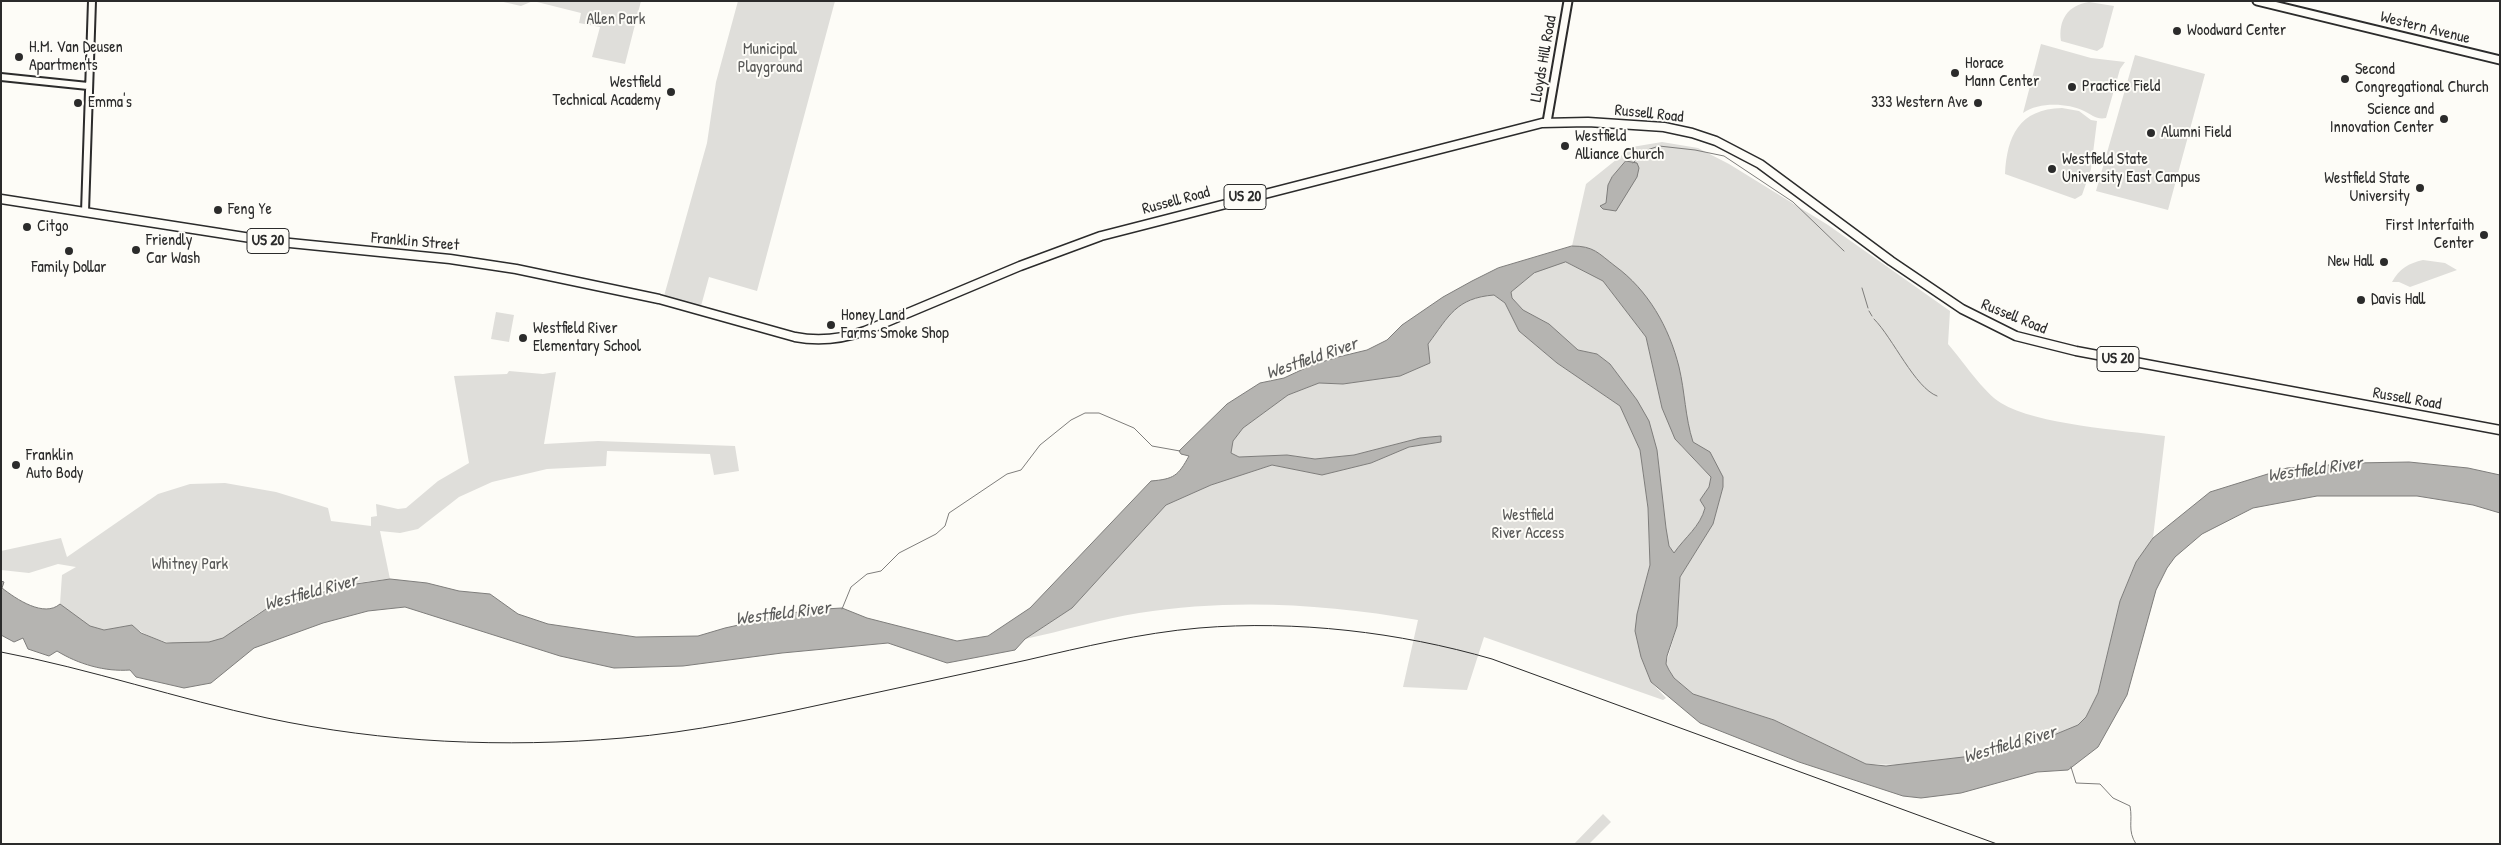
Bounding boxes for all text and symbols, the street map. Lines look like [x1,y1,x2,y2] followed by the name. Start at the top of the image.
[2378,8,2472,48] street label: Western Avenue
[587,10,645,30] park label: Allen Park
[1527,14,1561,104] street label: Lloyds Hill Road
[2187,21,2286,41] place label: Woodward Center
[2171,25,2183,37] marker: Woodward Center
[29,38,123,76] place label: H.M. Van Deusen Apartments
[738,40,802,78] park label: Municipal Playground
[13,51,25,63] marker: H.M. Van Deusen Apartments
[1965,54,2039,92] place label: Horace Mann Center
[2355,60,2488,98] place label: Second Congregational Church
[1949,67,1961,79] marker: Horace Mann Center
[552,73,661,111] place label: Westfield Technical Academy
[2339,73,2351,85] marker: Second Congregational Church
[2082,77,2160,97] place label: Practice Field
[2066,81,2078,93] marker: Practice Field
[665,86,677,98] marker: Westfield Technical Academy
[88,93,132,113] place label: Emma's
[1871,93,1968,113] place label: 333 Western Ave
[72,97,84,109] marker: Emma's
[1972,97,1984,109] marker: 333 Western Ave
[2330,100,2434,138] place label: Science and Innovation Center
[1614,101,1684,127] street label: Russell Road
[2438,113,2450,125] marker: Science and Innovation Center
[2161,123,2231,143] place label: Alumni Field
[1575,127,1664,165] place label: Westfield Alliance Church
[2145,127,2157,139] marker: Alumni Field
[1559,140,1571,152] marker: Westfield Alliance Church
[2062,150,2200,188] place label: Westfield State University East Campus
[2046,163,2058,175] marker: Westfield State University East Campus
[2324,169,2410,207] place label: Westfield State University
[2414,182,2426,194] marker: Westfield State University
[1140,183,1212,219] street label: Russell Road
[1224,184,1266,210] road number: US 20
[228,200,272,220] place label: Feng Ye
[212,204,224,216] marker: Feng Ye
[2386,216,2474,254] place label: First Interfaith Center
[37,217,68,237] place label: Citgo
[21,221,33,233] marker: Citgo
[247,228,289,254] road number: US 20
[370,229,460,255] street label: Franklin Street
[2478,229,2490,241] marker: First Interfaith Center
[146,231,200,269] place label: Friendly Car Wash
[130,244,142,256] marker: Friendly Car Wash
[63,245,75,257] marker: Family Dollar
[2327,252,2374,272] place label: New Hall
[2378,256,2390,268] marker: New Hall
[32,258,106,278] place label: Family Dollar
[2371,290,2425,310] place label: Davis Hall
[2355,294,2367,306] marker: Davis Hall
[1978,295,2050,339] street label: Russell Road
[841,306,949,344] place label: Honey Land Farms Smoke Shop
[533,319,641,357] place label: Westfield River Elementary School
[825,319,837,331] marker: Honey Land Farms Smoke Shop
[517,332,529,344] marker: Westfield River Elementary School
[1263,333,1361,385] water label: Westfield River
[2097,346,2139,372] road number: US 20
[2371,384,2443,414] street label: Russell Road
[26,446,83,484] place label: Franklin Auto Body
[2266,453,2364,487] water label: Westfield River
[10,459,22,471] marker: Franklin Auto Body
[1492,506,1564,544] park label: Westfield River Access
[152,555,228,575] park label: Whitney Park
[262,570,360,616] water label: Westfield River
[734,597,832,631] water label: Westfield River
[1961,722,2059,768] water label: Westfield River

